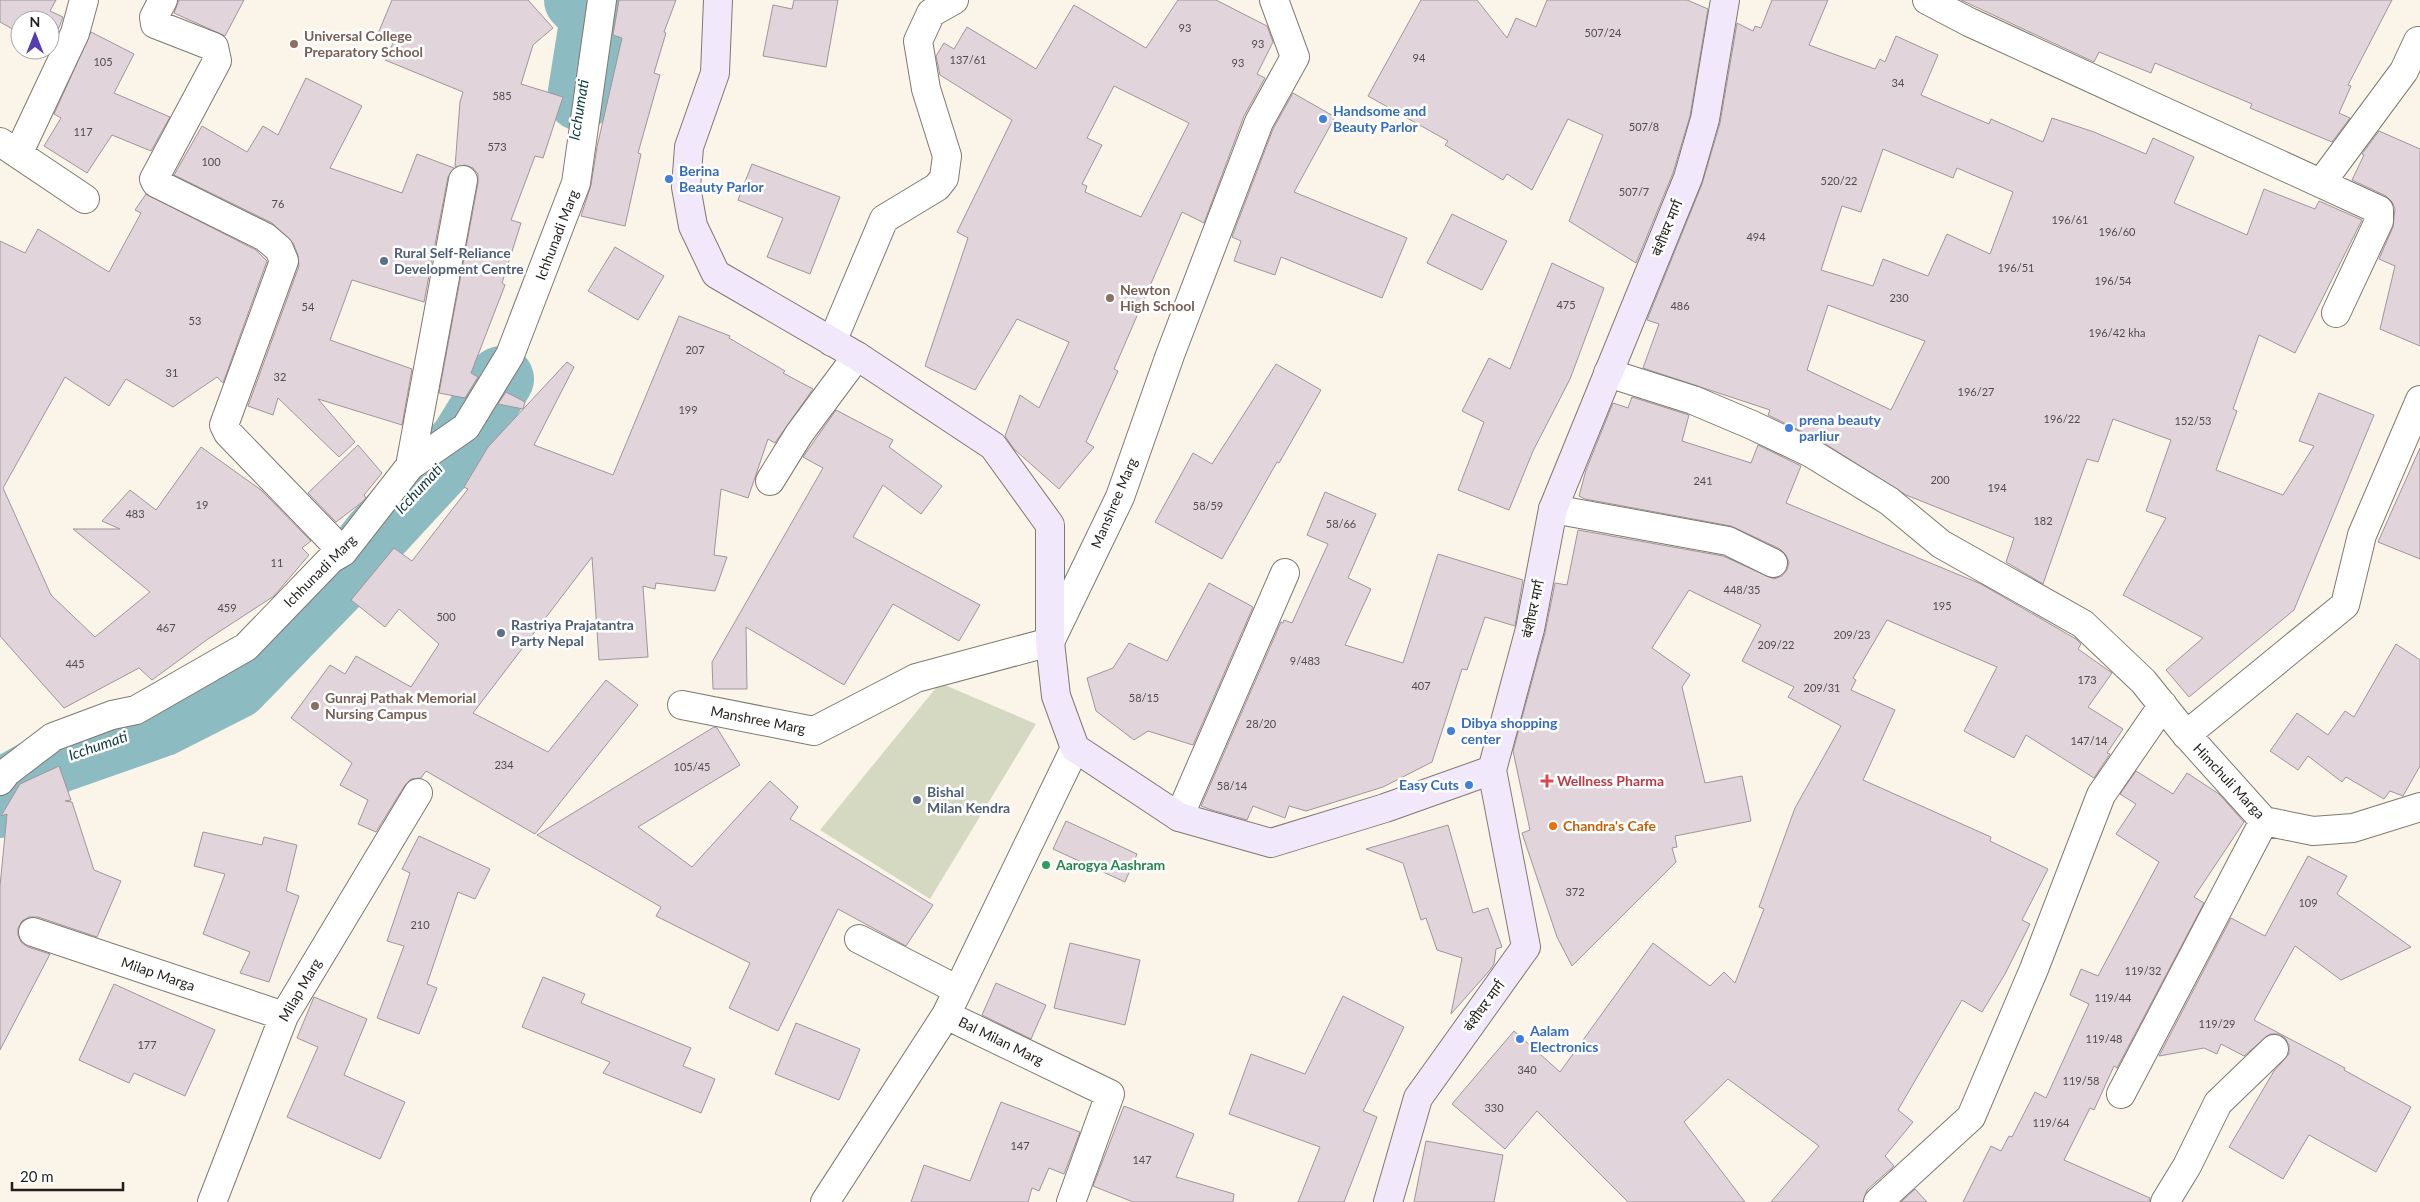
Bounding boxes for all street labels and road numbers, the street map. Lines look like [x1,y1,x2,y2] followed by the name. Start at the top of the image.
[532,187,582,282] street label: Ichhunadi Marg
[1648,196,1686,258] street label: बंशीधर मार्ग
[1087,455,1140,551] street label: Manshree Marg
[280,531,359,610] street label: Ichhunadi Marg
[1518,577,1547,639] street label: बंशीधर मार्ग
[709,702,807,737] street label: Manshree Marg
[2190,739,2269,822] street label: Himchuli Marga
[119,953,197,994] street label: Milap Marga
[275,955,324,1024] street label: Milap Marg
[1459,976,1508,1035] street label: बंशीधर मार्ग
[956,1013,1047,1069] street label: Bal Milan Marg

